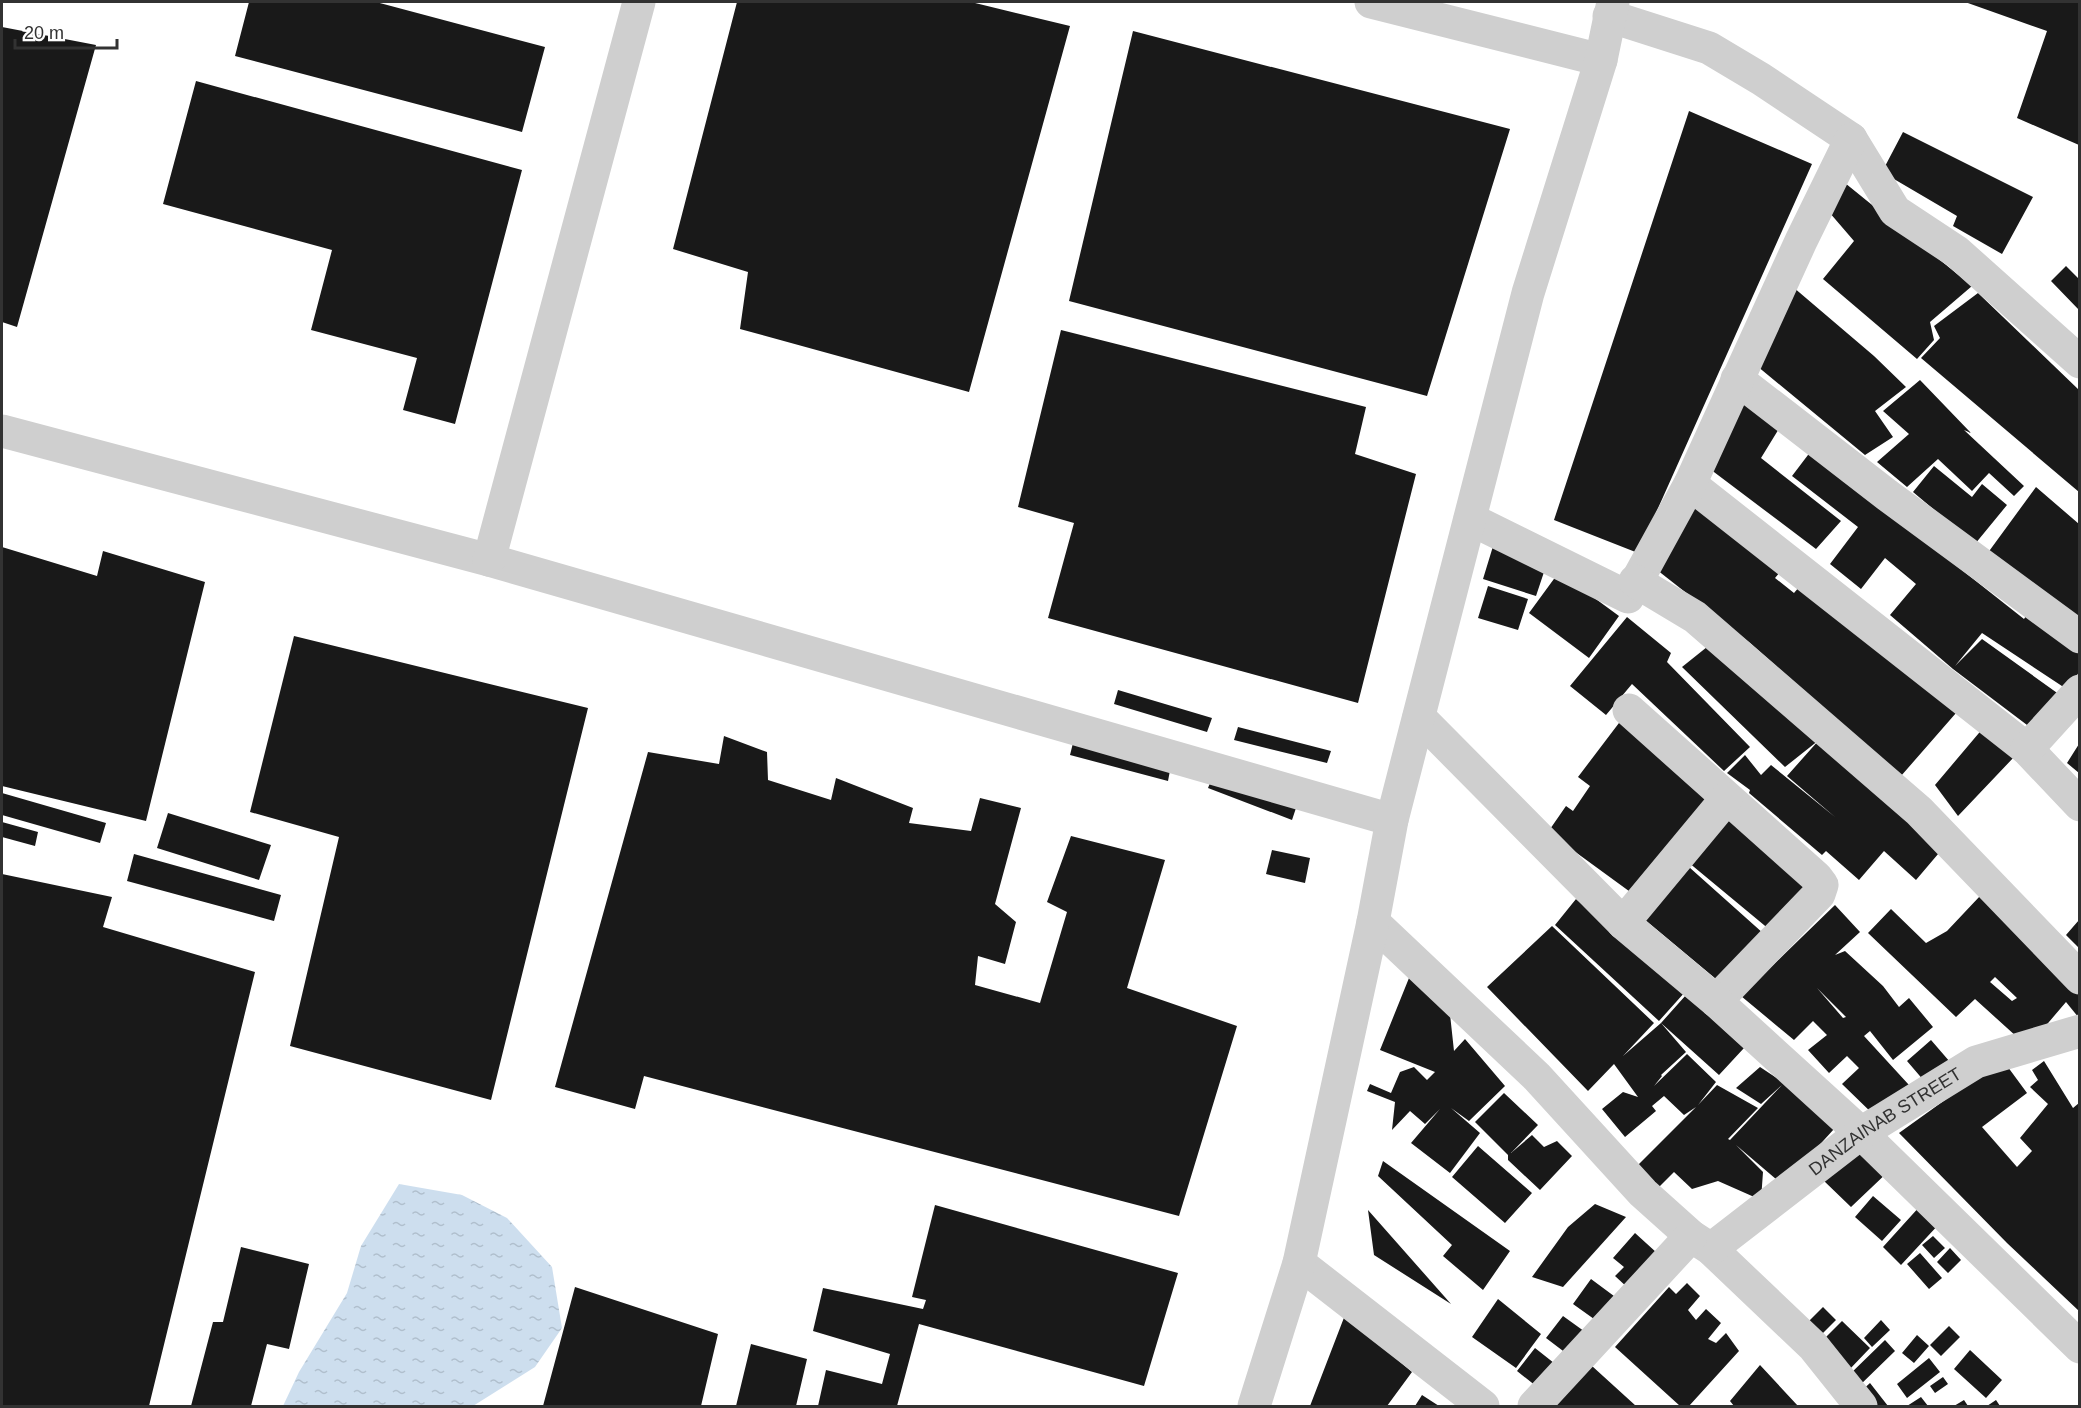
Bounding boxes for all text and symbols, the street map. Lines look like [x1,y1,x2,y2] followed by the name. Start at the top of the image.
[15,12,117,50] scale bar
[24,23,64,43] text: 20 m
[1805,1064,1965,1180] street label: DANZAINAB STREET

